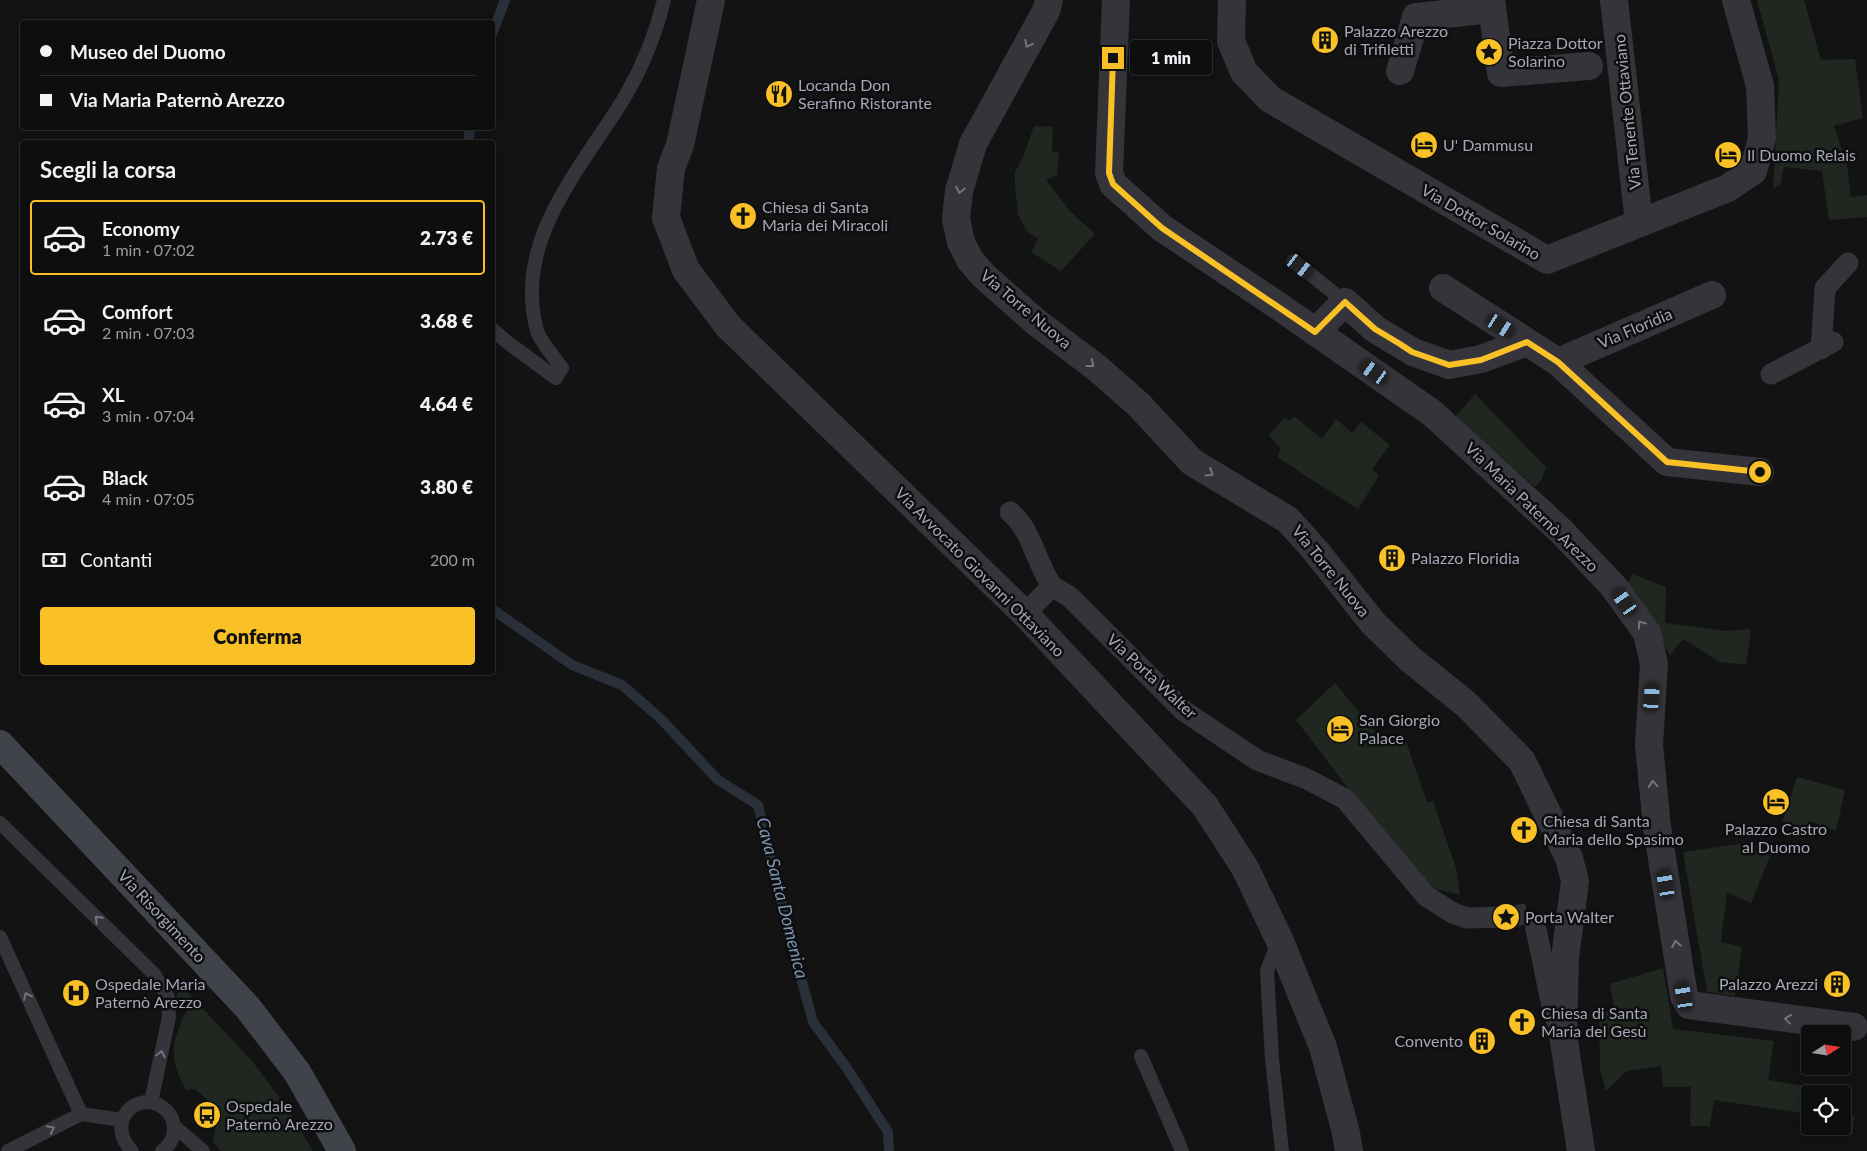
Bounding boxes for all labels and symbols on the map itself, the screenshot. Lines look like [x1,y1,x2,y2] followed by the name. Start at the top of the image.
[1344,21,1448,58] place label: Palazzo Arezzo di Trifiletti
[1310,25,1340,55] building icon: Palazzo Arezzo di Trifiletti
[1508,33,1603,70] place label: Piazza Dottor Solarino
[1609,33,1644,191] street label: Via Tenente Ottaviano
[1474,37,1504,67] place icon: Piazza Dottor Solarino
[1025,39,1035,48] one-way arrow
[1130,40,1213,76] callout: 1 min
[1102,47,1124,69] route end
[798,75,932,112] place label: Locanda Don Serafino Ristorante
[764,79,794,109] restaurant icon: Locanda Don Serafino Ristorante
[1409,130,1439,160] hotel icon: U' Dammusu
[1443,135,1533,154] place label: U' Dammusu
[1713,140,1743,170] hotel icon: Il Duomo Relais
[1747,145,1856,164] place label: Il Duomo Relais
[1418,180,1544,263] street label: Via Dottor Solarino
[955,186,966,195] one-way arrow
[762,197,888,234] place label: Chiesa di Santa Maria dei Miracoli
[728,201,758,231] church icon: Chiesa di Santa Maria dei Miracoli
[1283,251,1316,281] car
[977,265,1076,352] street label: Via Torre Nuova
[1595,303,1675,352] street label: Via Floridia
[1484,312,1517,340] car
[1357,357,1390,387] car
[1085,358,1094,366] one-way arrow
[1462,438,1603,575] street label: Via Maria Paternò Arezzo
[1749,461,1771,483] route start
[1205,466,1214,476] one-way arrow
[892,483,1069,660] street label: Via Avvocato Giovanni Ottaviano
[1289,521,1374,620] street label: Via Torre Nuova
[1377,543,1407,573] building icon: Palazzo Floridia
[1411,548,1520,567] place label: Palazzo Floridia
[1610,585,1639,619] car
[1638,620,1647,630] one-way arrow
[1104,629,1201,722] street label: Via Porta Walter
[1643,682,1660,712] car
[1359,710,1440,747] place label: San Giorgio Palace
[1325,714,1355,744] hotel icon: San Giorgio Palace
[1648,779,1659,787] one-way arrow
[1761,787,1791,817] hotel icon: Palazzo Castro al Duomo
[1543,811,1684,848] place label: Chiesa di Santa Maria dello Spasimo
[752,815,814,981] water label: Cava Santa Domenica
[1509,815,1539,845] church icon: Chiesa di Santa Maria dello Spasimo
[1725,819,1827,856] place label: Palazzo Castro al Duomo
[115,865,210,966] street label: Via Risorgimento
[1656,868,1675,900] car
[1491,902,1521,932] place icon: Porta Walter
[1525,907,1614,926] place label: Porta Walter
[95,916,104,925] one-way arrow
[1671,940,1681,949] one-way arrow
[1822,969,1852,999] building icon: Palazzo Arezzi
[95,974,205,1011] place label: Ospedale Maria Paternò Arezzo
[1719,974,1818,993] place label: Palazzo Arezzi
[61,978,91,1008] hospital icon: Ospedale Maria Paternò Arezzo
[1674,980,1693,1012] car
[24,993,34,1002] one-way arrow
[1541,1003,1648,1040] place label: Chiesa di Santa Maria del Gesù
[1507,1007,1537,1037] church icon: Chiesa di Santa Maria del Gesù
[1784,1014,1792,1025] one-way arrow
[1801,1025,1851,1075] north arrow
[1467,1026,1497,1056] building icon: Convento
[1395,1031,1463,1050] place label: Convento
[155,1050,166,1058] one-way arrow
[226,1096,333,1133] place label: Ospedale Paternò Arezzo
[192,1100,222,1130] bus stop icon: Ospedale Paternò Arezzo
[46,1125,55,1135] one-way arrow

